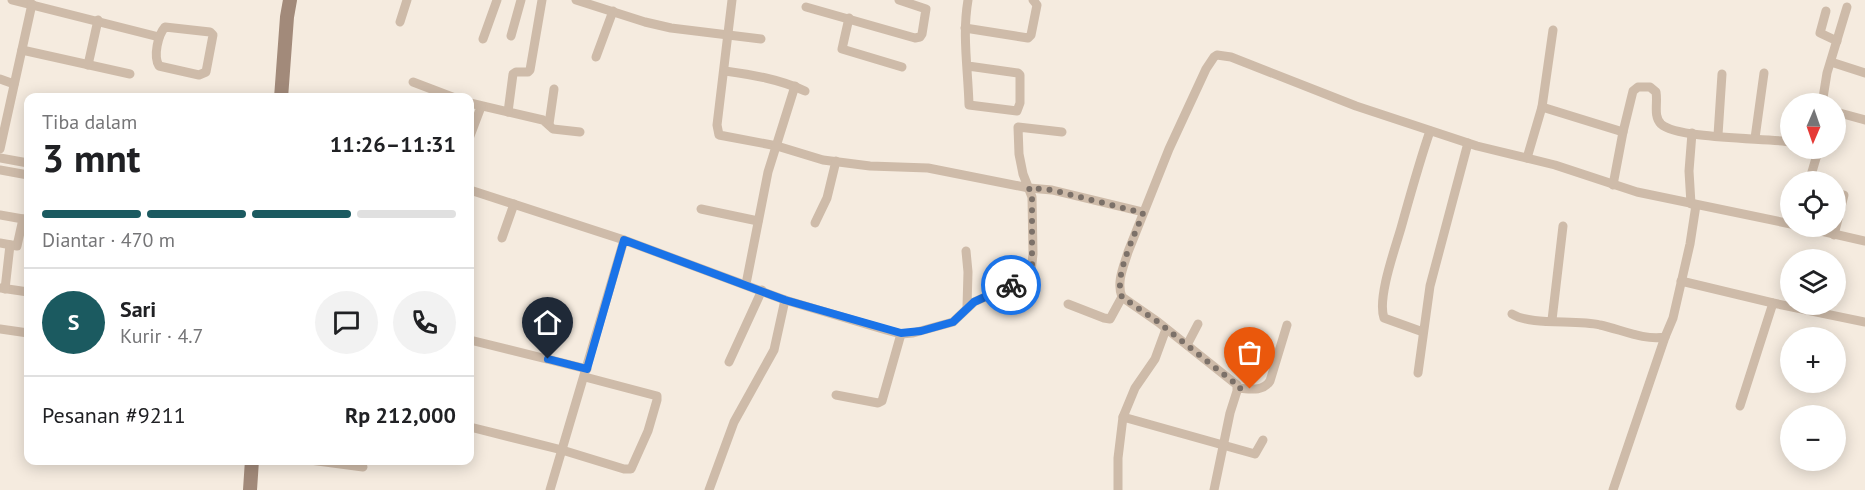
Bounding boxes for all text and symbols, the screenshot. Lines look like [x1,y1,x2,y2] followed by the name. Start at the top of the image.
[1780,93,1846,159] north arrow
[1780,93,1846,471] map controls
[42,109,137,135] text: Tiba dalam
[330,130,456,158] text: 11:26–11:31
[42,132,140,183] text: 3 mnt
[1780,171,1846,237] button: locate
[42,227,175,253] text: Diantar · 470 m
[1780,249,1846,315] button: layers
[981,255,1041,315] courier
[995,269,1028,302] icon: bike
[315,291,378,354] button: chat
[393,291,456,354] button: phone
[120,295,156,323] text: Sari
[522,297,573,359] pin
[531,306,564,339] icon: home
[68,308,79,336] text: S
[120,323,203,349] text: Kurir · 4.7
[1224,327,1275,389] pin
[1780,327,1846,393] button: +
[1233,336,1266,369] icon: bag
[42,401,186,429] text: Pesanan #9211
[345,401,456,429] text: Rp 212,000
[1780,405,1846,471] button: −

